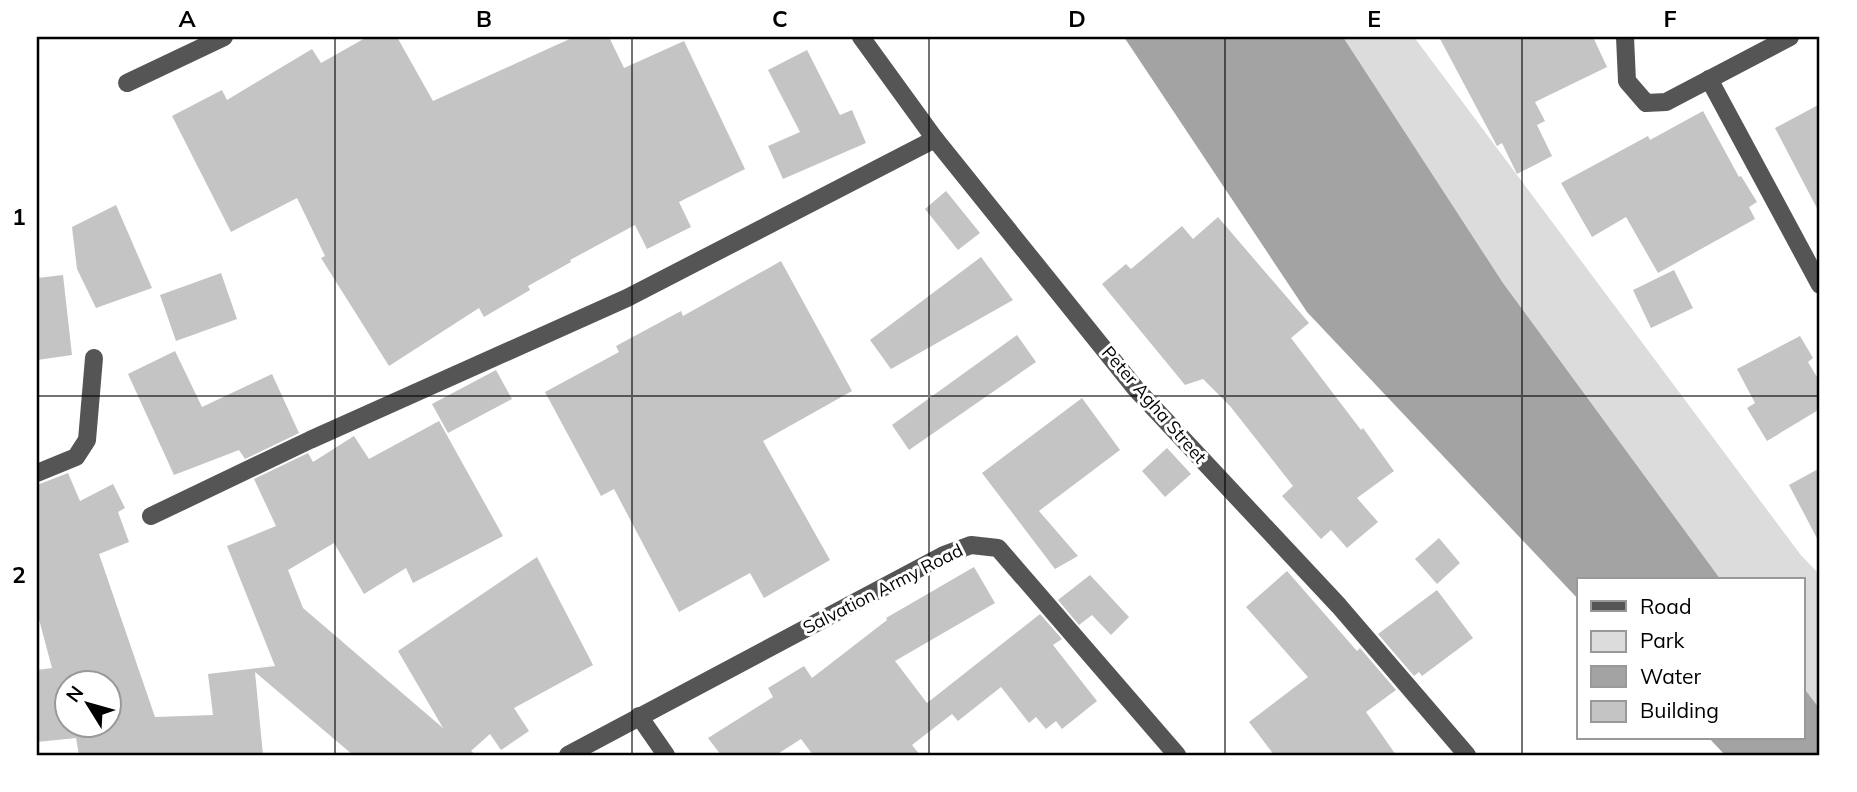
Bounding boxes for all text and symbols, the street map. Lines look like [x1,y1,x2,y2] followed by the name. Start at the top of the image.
[178,4,196,33] text: A
[476,4,492,33] text: B
[772,4,788,33] text: C
[1068,4,1086,33] text: D
[1367,4,1381,33] text: E
[1663,4,1677,33] text: F
[12,202,26,231] text: 1
[1097,341,1212,468] street label: Peter Agha Street
[799,538,967,639] street label: Salvation Army Road
[12,560,26,589] text: 2
[1577,578,1804,740] legend
[1640,593,1691,619] text: Road
[1640,627,1684,653] text: Park
[1640,663,1701,689] text: Water
[52,670,122,740] north arrow
[61,681,88,707] text: N
[1640,697,1719,723] text: Building

